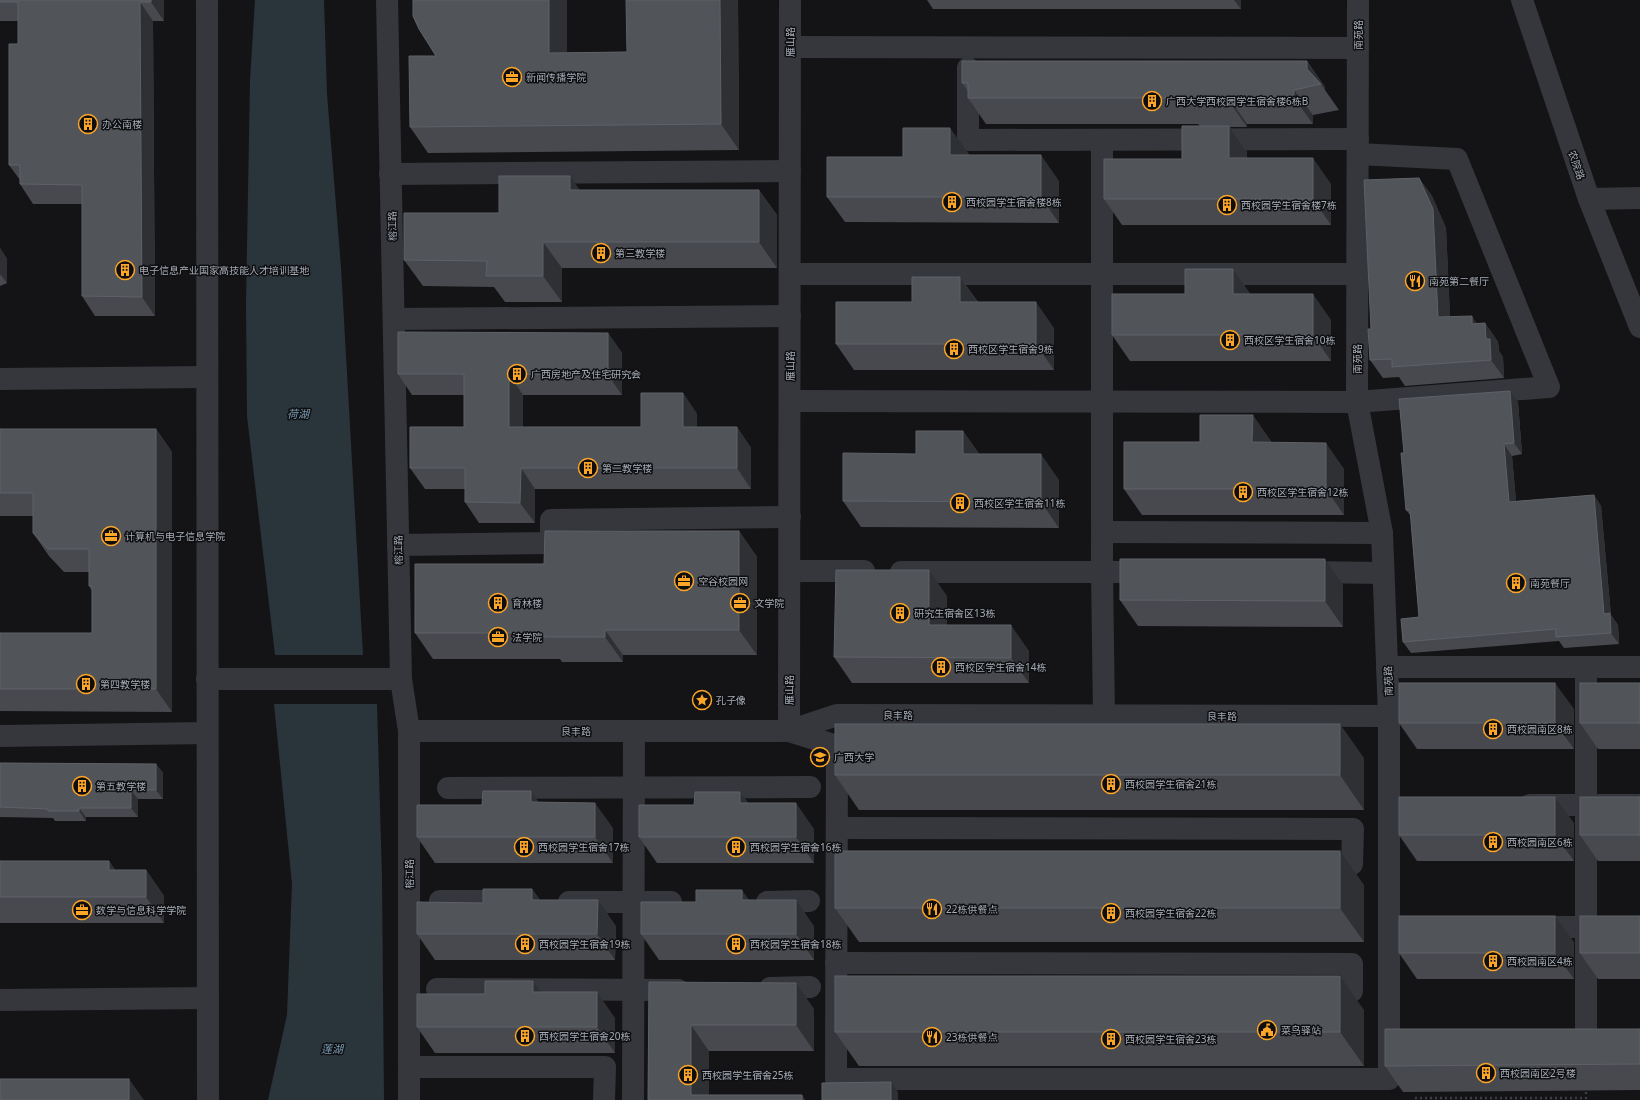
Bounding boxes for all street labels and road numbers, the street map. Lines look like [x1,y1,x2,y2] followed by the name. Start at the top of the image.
[1351,20,1365,50] street label: 南苑路
[783,27,797,57] street label: 雁山路
[1565,149,1589,181] street label: 农院路
[385,211,399,241] street label: 榕江路
[1350,344,1364,374] street label: 南苑路
[783,351,797,381] street label: 雁山路
[391,535,405,565] street label: 榕江路
[1380,666,1396,696] street label: 南苑路
[782,675,796,705] street label: 雁山路
[883,708,913,722] street label: 良丰路
[1207,709,1237,723] street label: 良丰路
[561,724,591,738] street label: 良丰路
[402,859,416,889] street label: 榕江路

